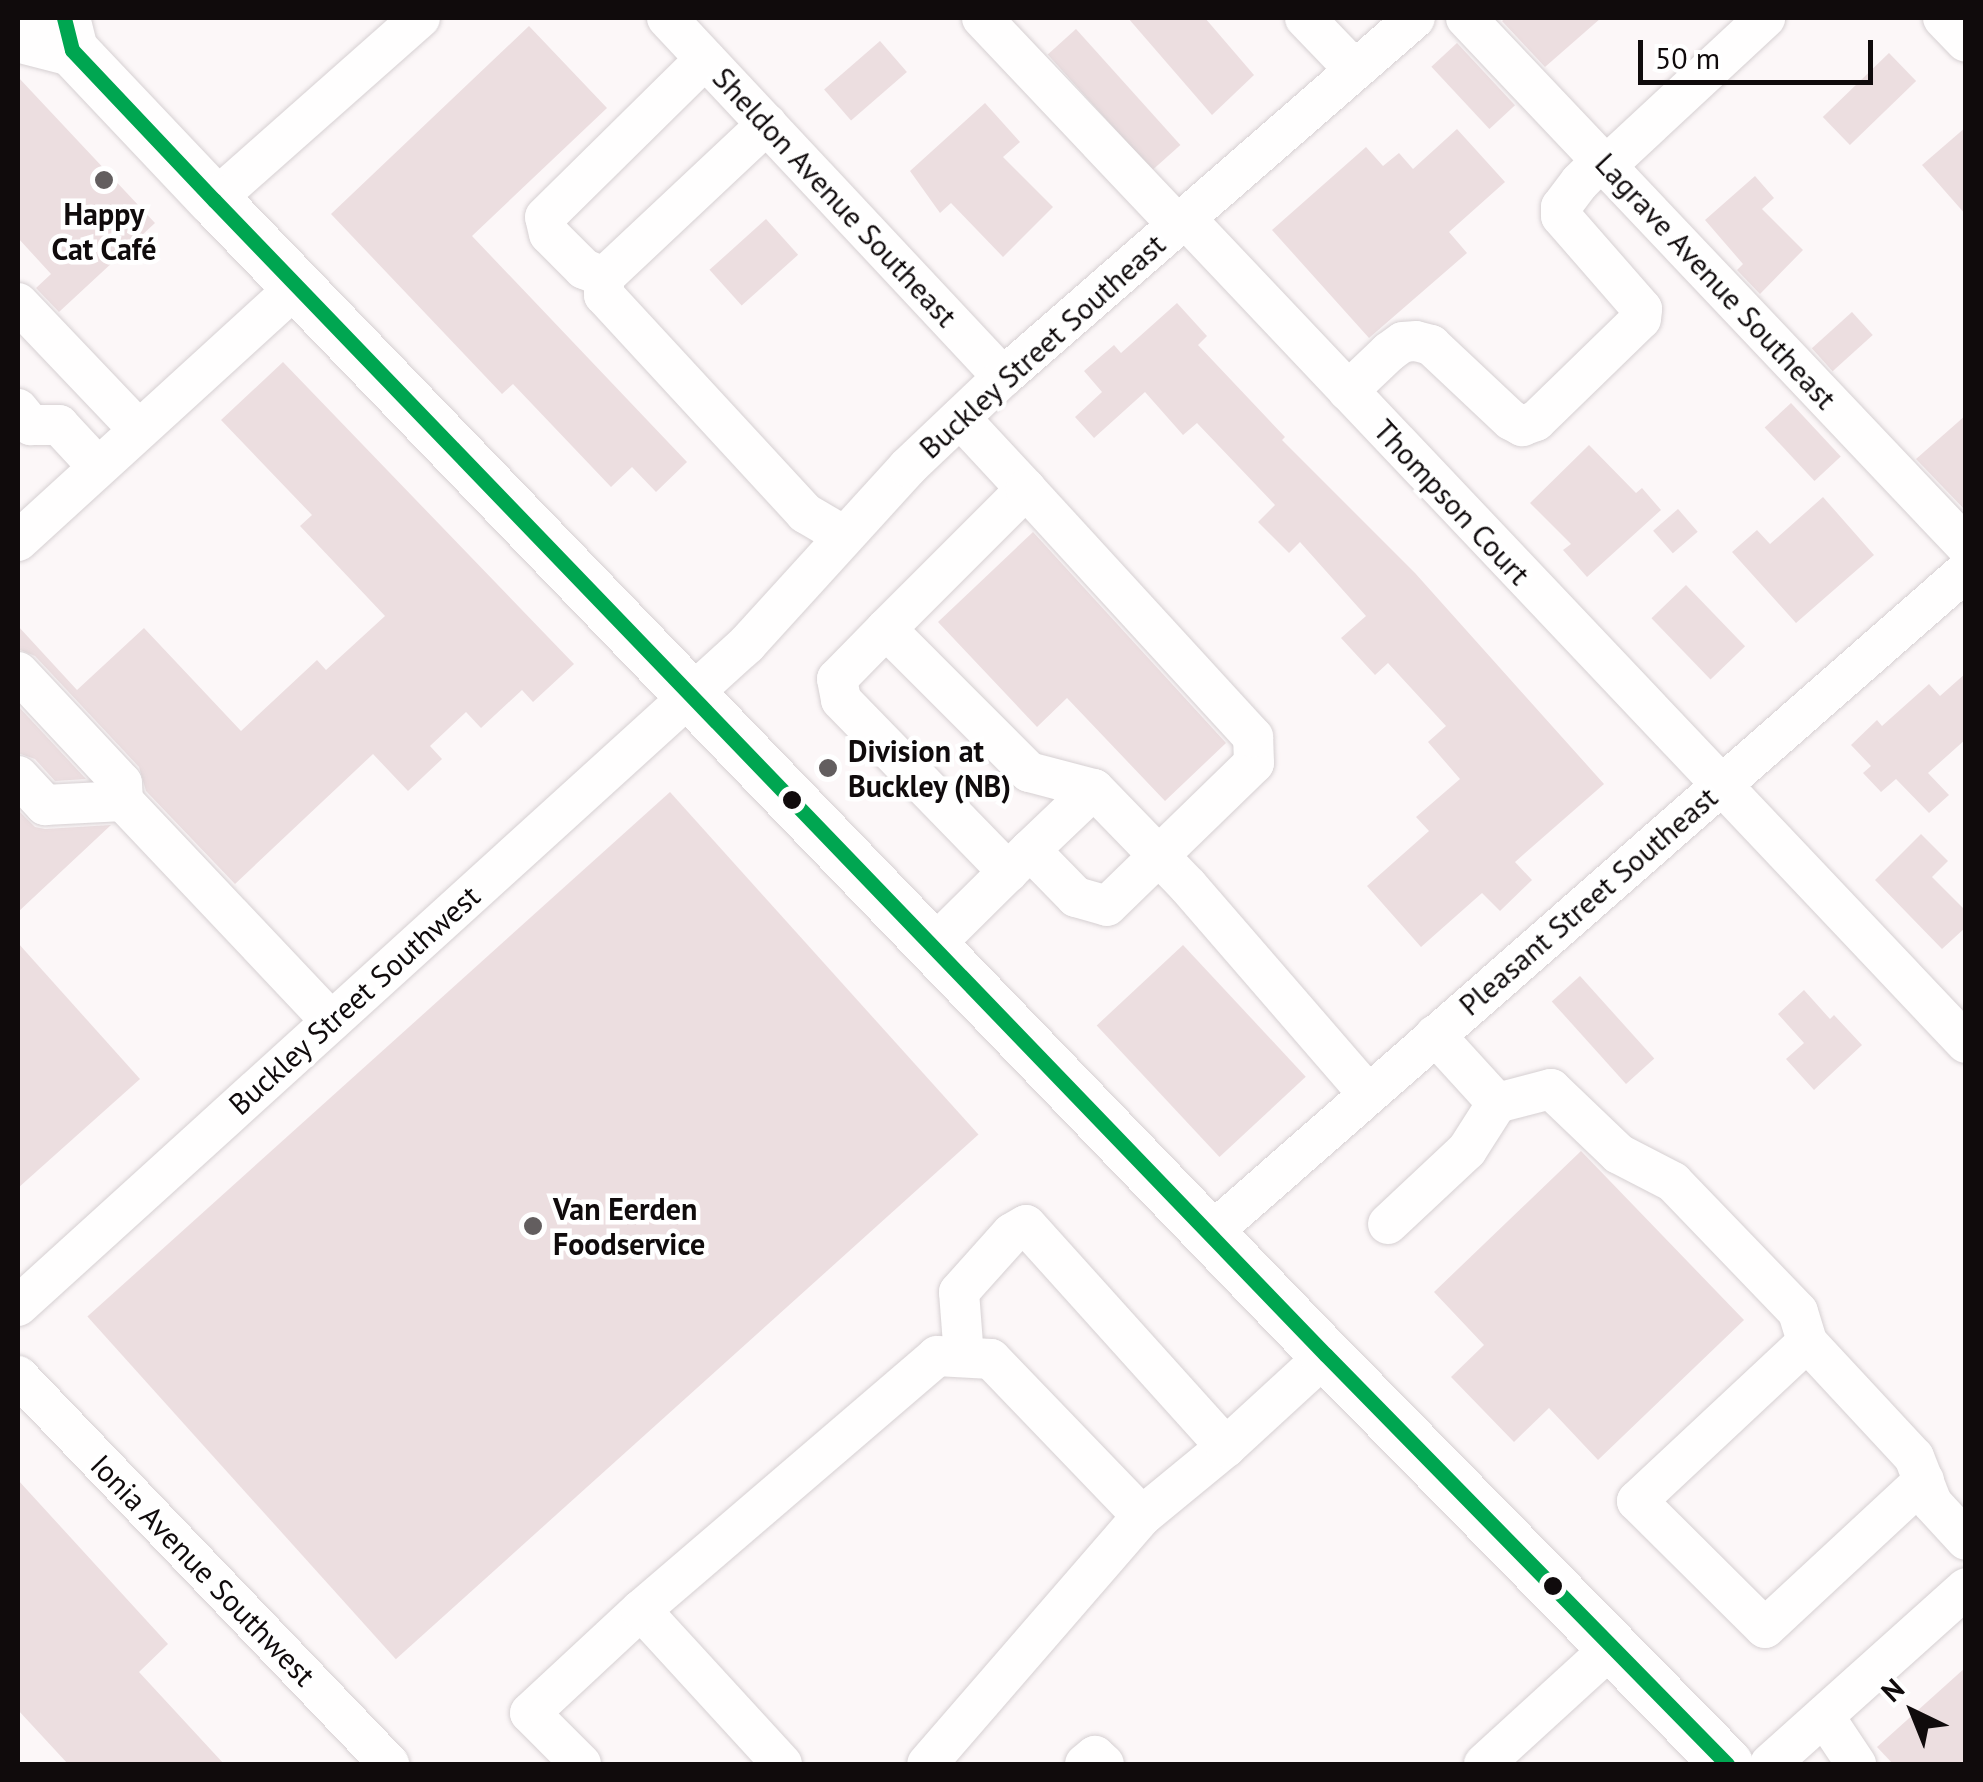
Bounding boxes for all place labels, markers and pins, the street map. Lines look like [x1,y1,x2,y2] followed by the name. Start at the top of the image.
[93,169,115,191] marker: Happy Cat Café
[51,196,157,266] place label: Happy Cat Café
[848,733,1012,804] place label: Division at Buckley (NB)
[817,757,839,779] marker: Division at Buckley (NB)
[782,790,802,810] unlabelled marker
[553,1191,705,1262] place label: Van Eerden Foodservice
[522,1215,544,1237] marker: Van Eerden Foodservice
[1543,1576,1563,1596] unlabelled marker

